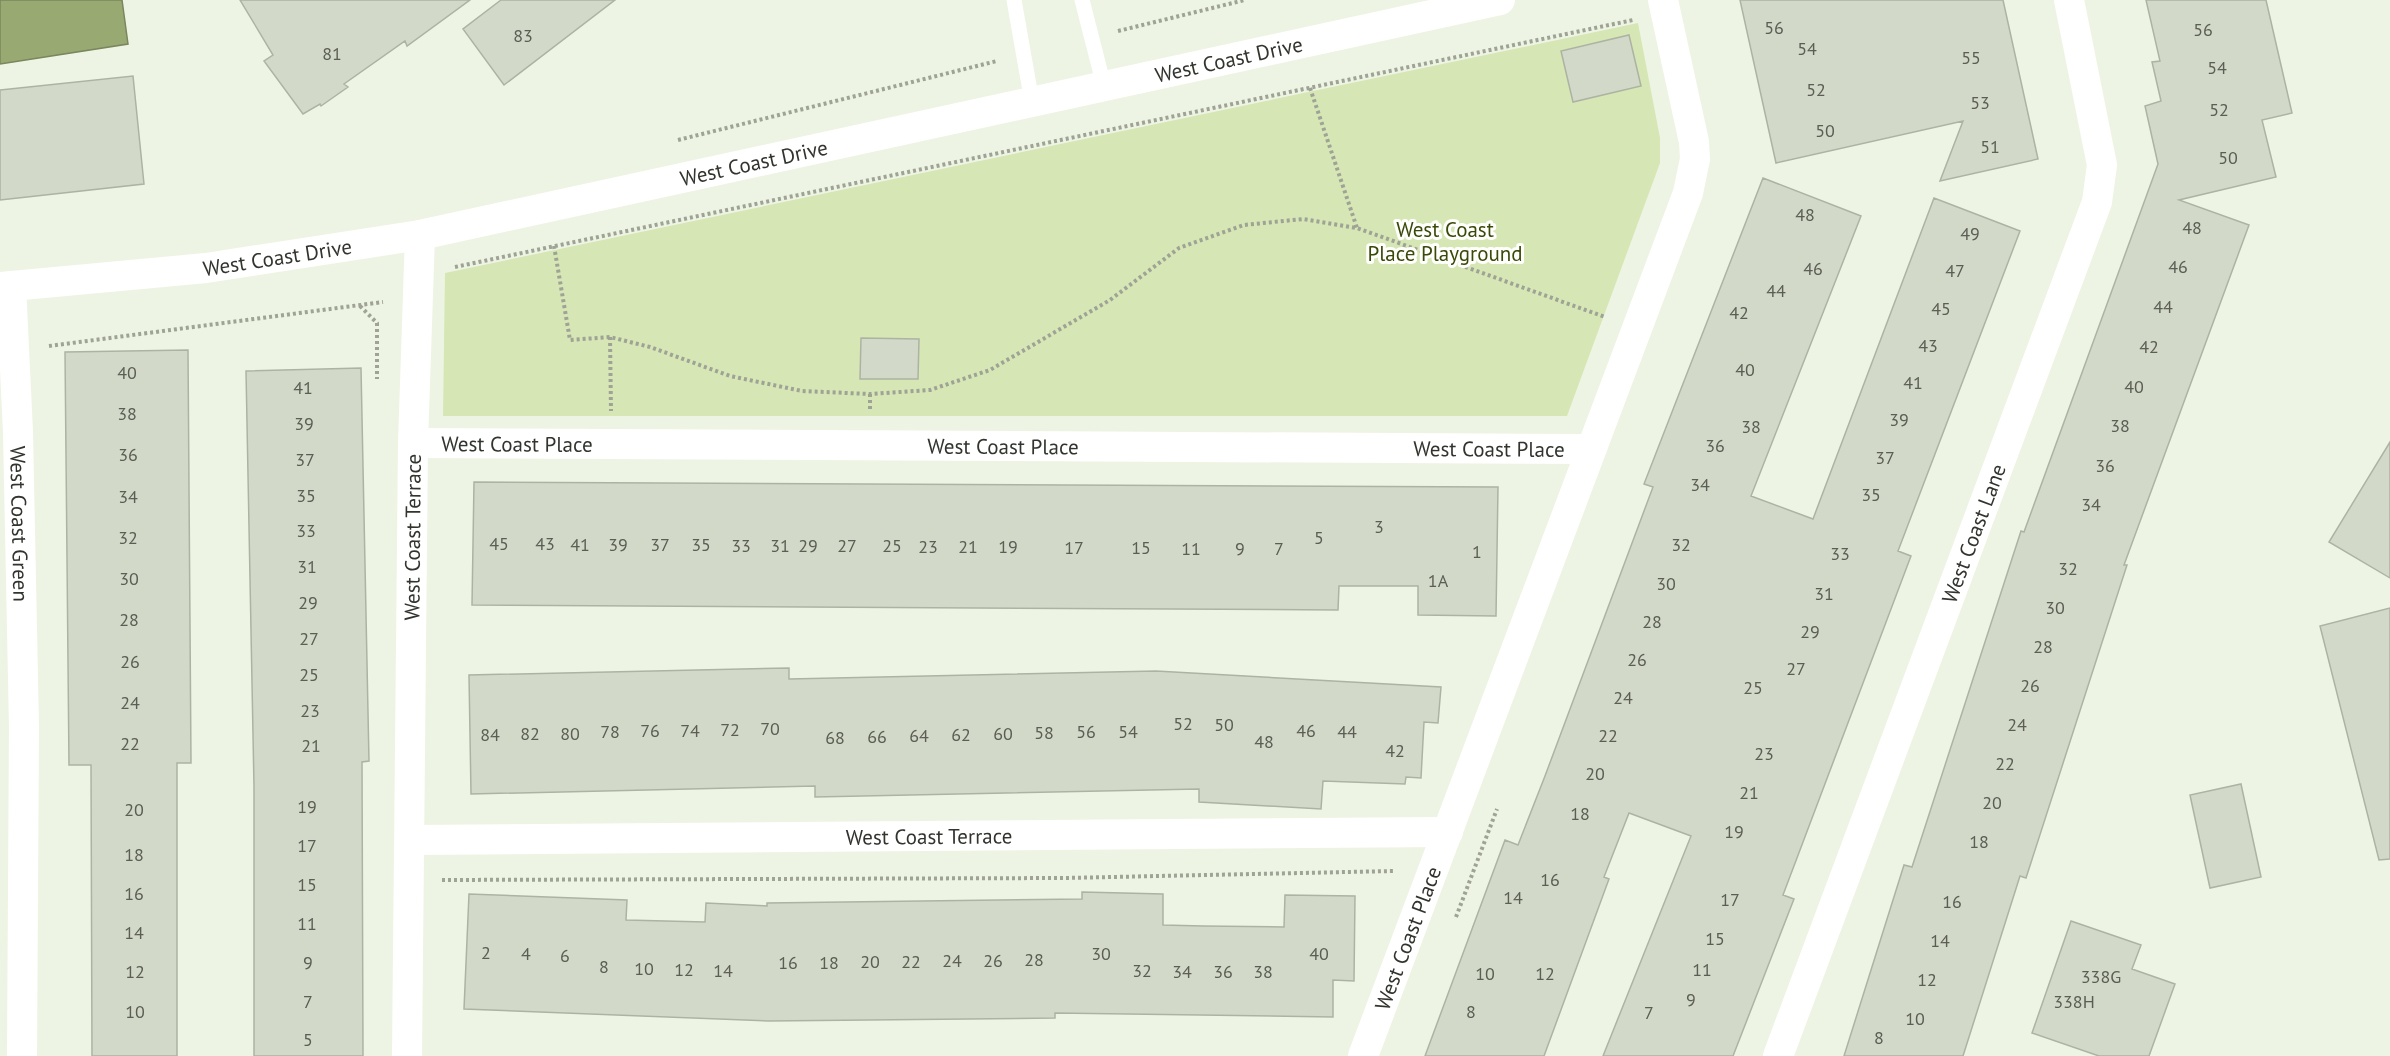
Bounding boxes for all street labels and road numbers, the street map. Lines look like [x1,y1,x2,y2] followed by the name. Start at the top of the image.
[1152,30,1305,88] street label: West Coast Drive
[677,133,830,192] street label: West Coast Drive
[201,232,354,282] street label: West Coast Drive
[441,430,593,457] street label: West Coast Place
[927,432,1079,460] street label: West Coast Place
[1413,435,1565,462] street label: West Coast Place
[5,446,35,602] street label: West Coast Green
[398,454,426,620] street label: West Coast Terrace
[1935,460,2012,607] street label: West Coast Lane
[846,822,1012,850] street label: West Coast Terrace
[1368,863,1447,1014] street label: West Coast Place

